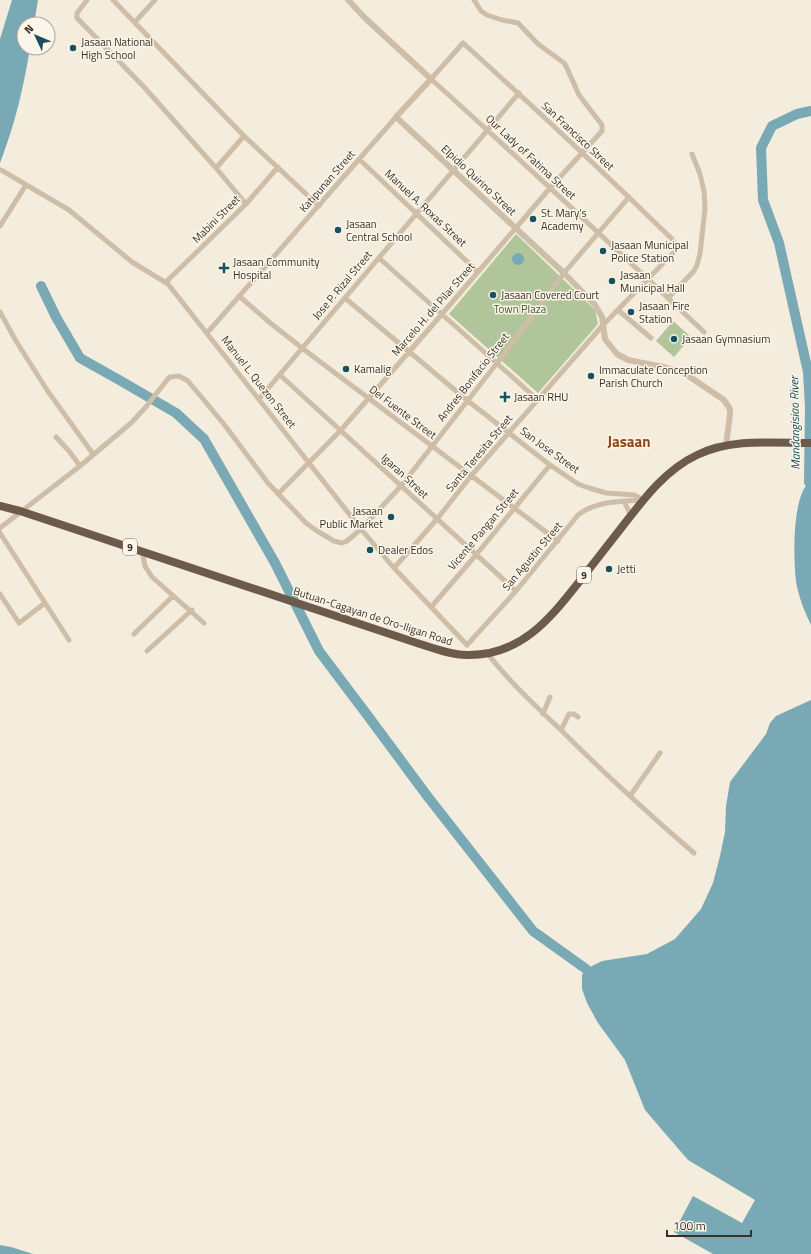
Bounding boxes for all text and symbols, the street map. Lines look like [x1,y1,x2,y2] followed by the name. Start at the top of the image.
[16,16,56,56] north arrow
[20,21,37,37] text: N
[81,34,153,63] place label: Jasaan National High School
[68,43,78,53] marker: Jasaan National High School
[538,98,618,174] street label: San Francisco Street
[482,111,580,203] street label: Our Lady of Fatima Street
[438,141,520,219] street label: Elpidio Quirino Street
[295,146,359,216] street label: Katipunan Street
[381,166,471,250] street label: Manuel A. Roxas Street
[188,191,244,247] street label: Mabini Street
[541,205,587,234] place label: St. Mary's Academy
[528,214,538,224] marker: St. Mary's Academy
[346,216,412,245] place label: Jasaan Central School
[333,225,343,235] marker: Jasaan Central School
[611,237,689,266] place label: Jasaan Municipal Police Station
[598,246,608,256] marker: Jasaan Municipal Police Station
[308,247,376,323] street label: Jose P. Rizal Street
[233,254,320,283] place label: Jasaan Community Hospital
[388,259,478,359] street label: Marcelo H. del Pilar Street
[218,262,230,274] marker: Jasaan Community Hospital
[620,267,685,296] place label: Jasaan Municipal Hall
[607,276,617,286] marker: Jasaan Municipal Hall
[501,287,599,303] place label: Jasaan Covered Court
[488,290,498,300] marker: Jasaan Covered Court
[639,298,690,327] place label: Jasaan Fire Station
[494,301,547,317] park label: Town Plaza
[626,307,636,317] marker: Jasaan Fire Station
[433,329,513,425] street label: Andres Bonifacio Street
[682,331,770,347] place label: Jasaan Gymnasium
[218,332,300,432] street label: Manuel L. Quezon Street
[669,334,679,344] marker: Jasaan Gymnasium
[354,361,391,377] place label: Kamalig
[599,362,708,391] place label: Immaculate Conception Parish Church
[341,364,351,374] marker: Kamalig
[586,371,596,381] marker: Immaculate Conception Parish Church
[784,374,805,470] water label: Mandangisiao River
[366,381,440,443] street label: Del Fuente Street
[514,389,568,405] place label: Jasaan RHU
[499,391,511,403] marker: Jasaan RHU
[442,411,516,495] street label: Santa Teresita Street
[517,423,583,477] street label: San Jose Street
[608,430,650,453] district label: Jasaan
[378,450,432,502] street label: Igaran Street
[444,484,522,573] street label: Vicente Pangan Street
[320,503,383,532] place label: Jasaan Public Market
[386,512,396,522] marker: Jasaan Public Market
[498,518,566,594] street label: San Agustin Street
[123,539,137,555] road number: 9
[378,542,433,558] place label: Dealer Edos
[365,545,375,555] marker: Dealer Edos
[617,561,636,577] place label: Jetti
[604,564,614,574] marker: Jetti
[577,567,591,583] road number: 9
[291,583,455,649] street label: Butuan-Cagayan de Oro-Iligan Road
[667,1212,751,1238] scale bar
[673,1216,706,1235] text: 100 m

